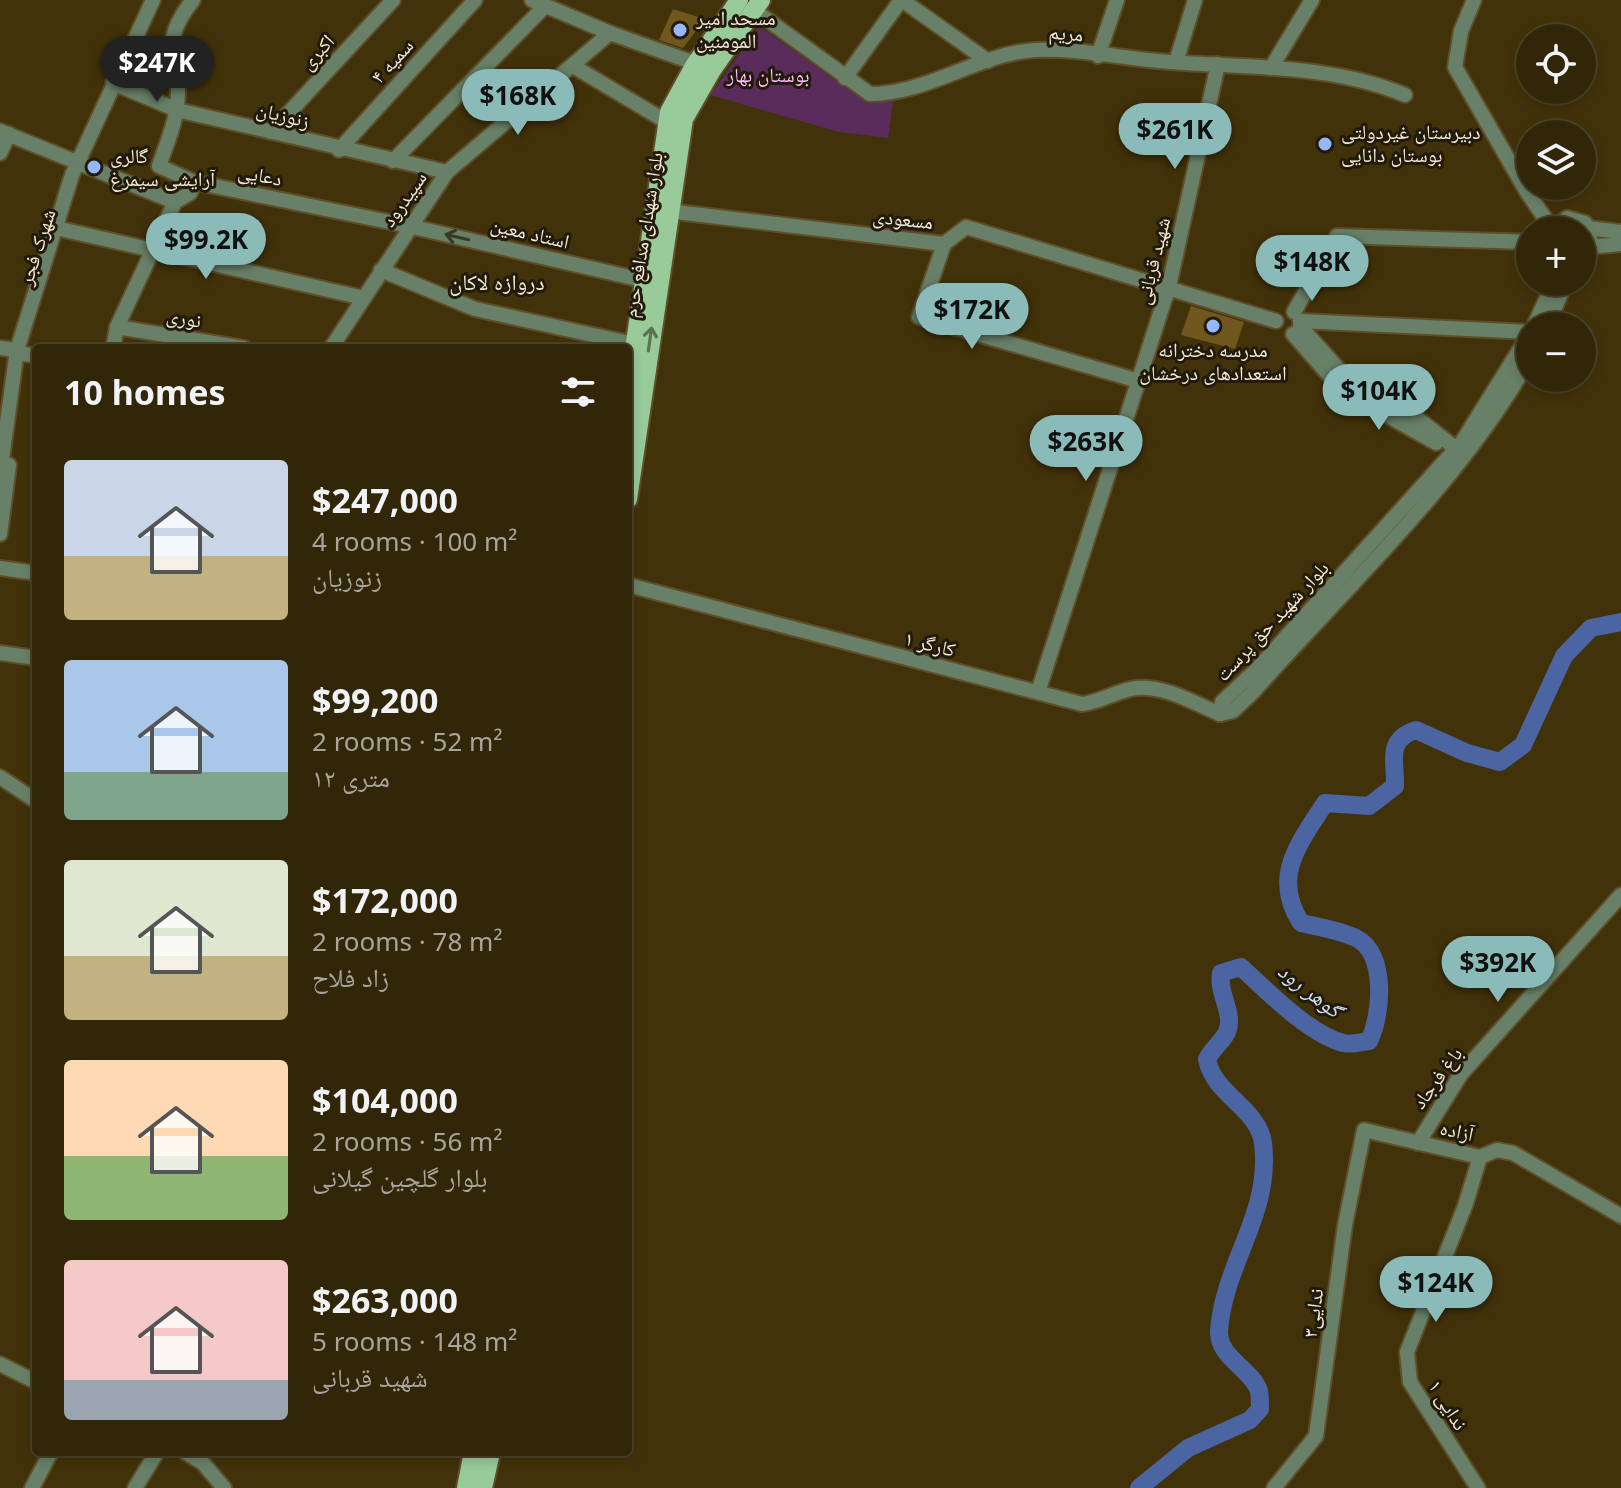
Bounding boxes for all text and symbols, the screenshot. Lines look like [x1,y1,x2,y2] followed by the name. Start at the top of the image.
[695,4,776,54] place label: مسحد امیر المومنین
[1048,18,1084,48] street label: مریم
[671,21,689,39] marker: مسحد امیر المومنین
[1516,24,1596,392] map controls
[1516,24,1596,104] button: locate
[293,28,340,75] street label: اکبری
[364,32,419,89] street label: سمیه ۴
[101,36,213,104] pin: $247K
[119,44,195,80] text: $247K
[725,61,810,88] park label: بوستان بهار
[462,69,574,137] pin: $168K
[480,77,556,113] text: $168K
[254,95,313,134] street label: زنوزیان
[1119,103,1231,171] pin: $261K
[1137,111,1213,147] text: $261K
[1341,118,1481,168] place label: دبیرستان غیردولتی بوستان دانایی
[1516,120,1596,200] button: layers
[1316,135,1334,153] marker: دبیرستان غیردولتی بوستان دانایی
[110,142,216,192] place label: گالری آرایشی سیمرغ
[616,150,670,320] street label: بلوار شهدای مدافع حرم
[236,157,284,192] street label: دعایی
[85,158,103,176] marker: گالری آرایشی سیمرغ
[375,165,433,232] street label: سپیدرود
[871,202,935,235] street label: مسعودی
[11,205,61,289] street label: شهرک فجر
[488,210,572,255] street label: استاد معین
[141,213,271,281] pin: $99.2K
[1129,214,1176,307] street label: شهید قربانی
[1516,216,1596,296] button: +
[164,221,248,257] text: $99.2K
[445,229,471,244] one-way arrow
[1256,235,1368,303] pin: $148K
[1274,243,1350,279] text: $148K
[449,266,545,296] district label: دروازه لاکان
[916,283,1028,351] pin: $172K
[934,291,1010,327] text: $172K
[165,301,204,334] street label: نوری
[1516,312,1596,392] button: −
[1204,317,1222,335] marker: مدرسه دخترانه استعدادهای درخشان
[643,327,658,352] one-way arrow
[1139,336,1287,386] place label: مدرسه دخترانه استعدادهای درخشان
[1323,364,1435,432] pin: $104K
[64,369,226,415] text: 10 homes
[556,370,600,414] icon: filters
[1341,372,1417,408] text: $104K
[1030,415,1142,483] pin: $263K
[1048,423,1124,459] text: $263K
[312,477,458,523] text: $247,000
[128,492,224,588] icon: home
[312,523,517,559] text: 4 rooms · 100 m²
[1209,555,1334,687] street label: بلوار شهید حق پرست
[312,559,382,595] text: زنوزیان
[902,624,958,663] street label: کارگر ۱
[312,677,438,723] text: $99,200
[128,692,224,788] icon: home
[312,723,502,759] text: 2 rooms · 52 m²
[312,759,390,795] text: ۱۲ متری
[312,877,458,923] text: $172,000
[128,892,224,988] icon: home
[312,923,502,959] text: 2 rooms · 78 m²
[1442,936,1554,1004] pin: $392K
[1460,944,1536,980] text: $392K
[1273,955,1353,1027] water label: گوهر رود
[312,959,389,995] text: زاد فلاح
[1405,1041,1468,1114] street label: باغ فرجاد
[312,1077,458,1123] text: $104,000
[128,1092,224,1188] icon: home
[1438,1114,1477,1147] street label: آزاده
[312,1123,502,1159] text: 2 rooms · 56 m²
[312,1159,488,1195] text: بلوار گلچین گیلانی
[1380,1256,1492,1324] pin: $124K
[1398,1264,1474,1300] text: $124K
[312,1277,458,1323] text: $263,000
[1296,1287,1329,1339] street label: ندایی۳
[128,1292,224,1388] icon: home
[312,1323,517,1359] text: 5 rooms · 148 m²
[312,1359,428,1395] text: شهید قربانی
[1423,1374,1474,1435] street label: ندایی ۱

